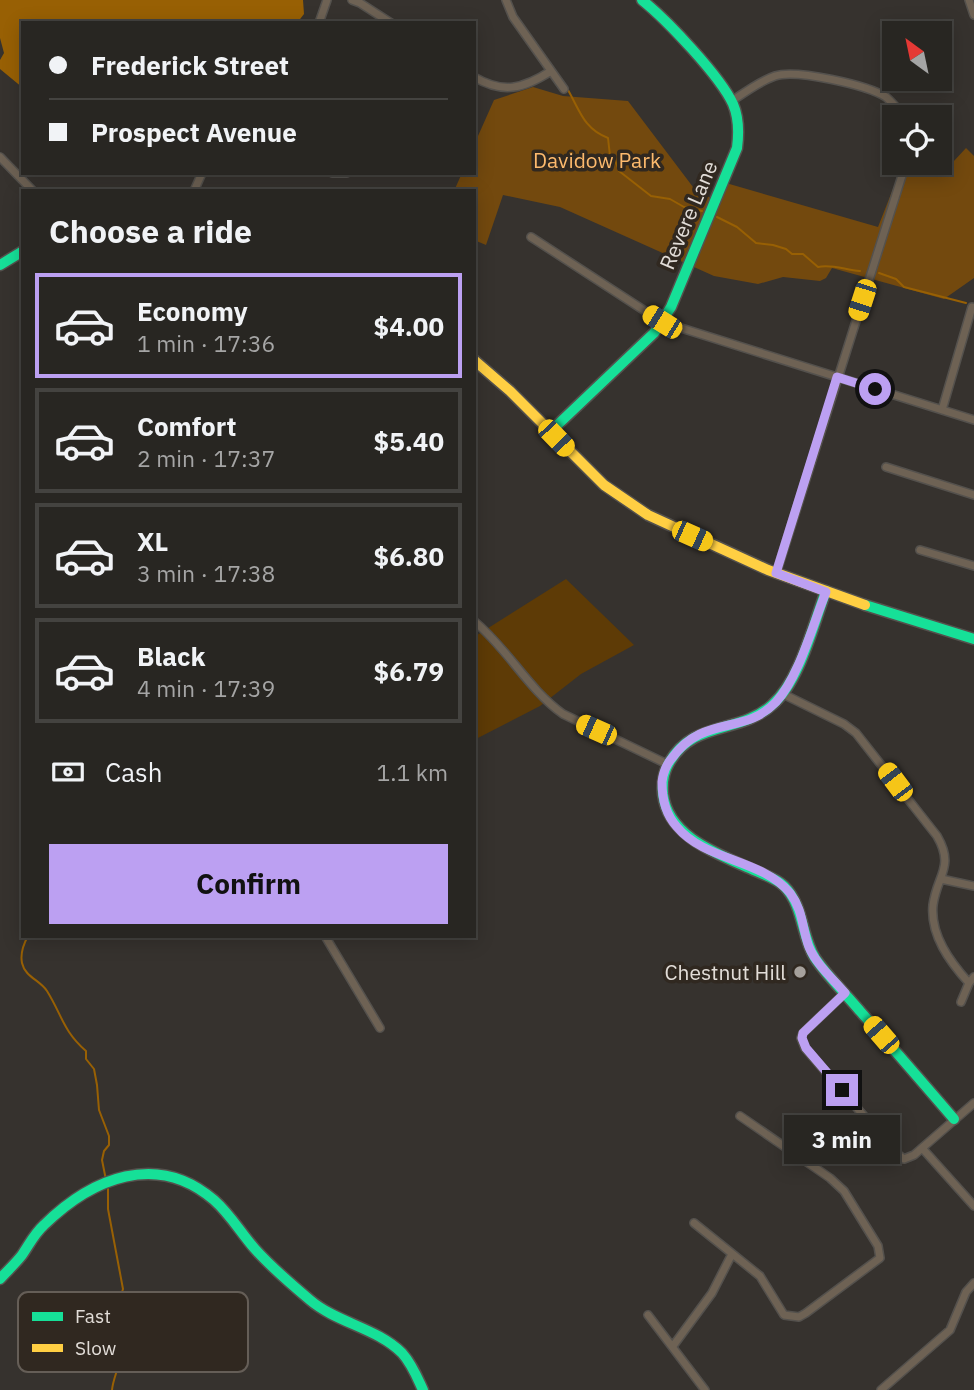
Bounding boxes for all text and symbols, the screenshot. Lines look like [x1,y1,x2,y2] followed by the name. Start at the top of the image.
[882,21,952,91] north arrow
[882,21,952,175] map controls
[91,48,289,82] text: Frederick Street
[882,105,952,175] button: locate
[91,115,297,149] text: Prospect Avenue
[533,146,661,174] park label: Davidow Park
[653,156,723,274] street label: Revere Lane
[49,210,252,252] text: Choose a ride
[846,277,879,323] car
[53,294,116,357] icon: car
[137,294,248,328] text: Economy
[639,302,686,342] car
[374,309,444,343] text: $4.00
[137,328,275,358] text: 1 min · 17:36
[859,373,891,405] route start
[53,409,116,472] icon: car
[137,409,236,443] text: Comfort
[534,416,579,460] car
[374,424,444,458] text: $5.40
[137,443,275,473] text: 2 min · 17:37
[669,518,716,554] car
[53,524,116,587] icon: car
[137,524,168,558] text: XL
[374,539,444,573] text: $6.80
[137,558,275,588] text: 3 min · 17:38
[53,639,116,702] icon: car
[137,639,205,673] text: Black
[374,654,444,688] text: $6.79
[137,673,275,703] text: 4 min · 17:39
[573,712,620,748] car
[49,753,87,791] icon: cash
[105,755,162,789] text: Cash
[377,757,448,787] text: 1.1 km
[874,759,917,805] car
[49,844,448,924] button: Confirm
[664,958,786,986] place label: Chestnut Hill
[792,964,808,980] marker: Chestnut Hill
[860,1012,903,1058] car
[826,1074,858,1106] route end
[784,1114,900,1164] callout: 3 min
[812,1124,872,1154] text: 3 min
[18,1292,248,1372] legend
[75,1304,111,1328] text: Fast
[75,1336,116,1360] text: Slow

